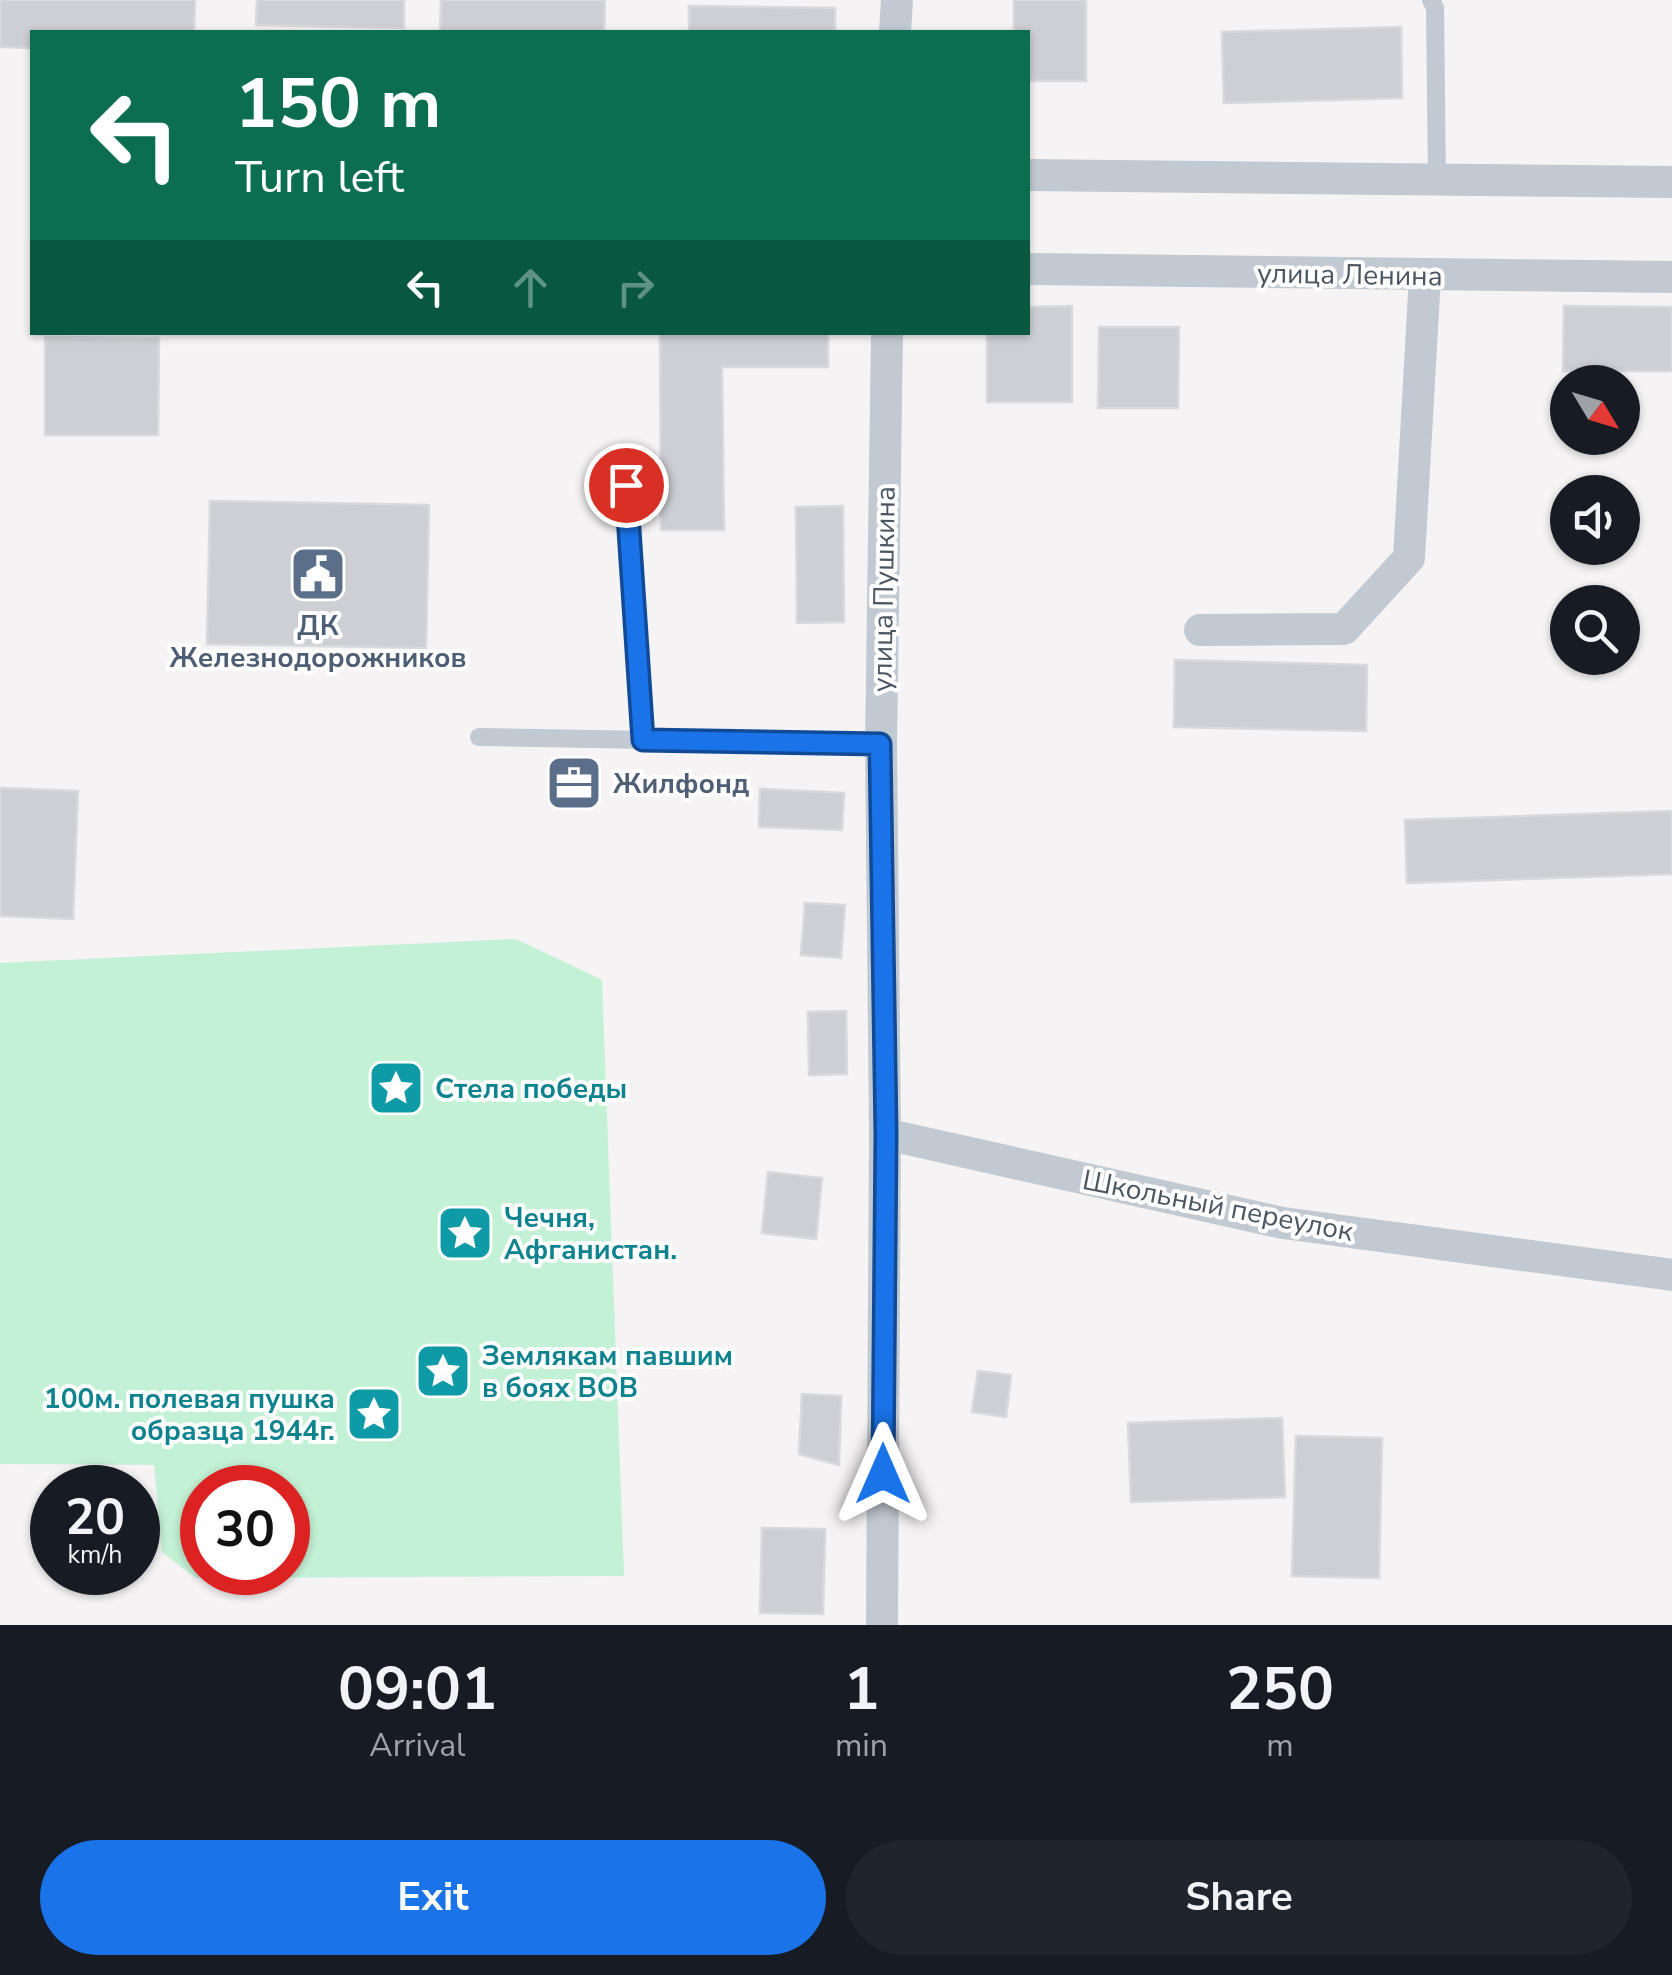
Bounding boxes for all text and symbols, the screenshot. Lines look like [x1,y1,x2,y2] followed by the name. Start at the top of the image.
[235,56,441,152] text: 150 m
[70,70,200,200] icon: left
[235,147,404,208] text: Turn left
[1257,254,1443,296] street label: улица Ленина
[398,260,453,315] icon: left
[503,260,558,315] icon: ahead
[608,260,663,315] icon: right
[1550,365,1640,455] north arrow
[1550,365,1640,675] map controls
[584,443,669,528] pin
[599,458,654,513] icon: arrive
[1550,475,1640,565] button: sound
[863,486,905,692] street label: улица Пушкина
[288,544,348,604] public building icon: ДК Железнодорожников
[1550,585,1640,675] button: search
[170,607,466,677] place label: ДК Железнодорожников
[544,753,604,813] office icon: Жилфонд
[613,765,749,803] place label: Жилфонд
[366,1058,426,1118] place icon: Стела победы
[435,1070,627,1108] place label: Стела победы
[1079,1161,1357,1251] street label: Школьный переулок
[504,1199,677,1269] place label: Чечня, Афганистан.
[435,1203,495,1263] place icon: Чечня, Афганистан.
[482,1337,733,1407] place label: Землякам павшим в боях ВОВ
[413,1341,473,1401] place icon: Землякам павшим в боях ВОВ
[44,1380,335,1450] place label: 100м. полевая пушка образца 1944г.
[344,1384,404,1444] place icon: 100м. полевая пушка образца 1944г.
[831,1422,935,1526] position arrow
[180,1465,310,1595] speed limit sign: 30
[65,1483,125,1552] text: 20
[67,1538,123,1572] text: km/h
[338,1648,497,1730] text: 09:01
[843,1648,879,1730] text: 1
[1226,1648,1334,1730] text: 250
[369,1724,466,1767] text: Arrival
[835,1724,888,1767] text: min
[1266,1724,1294,1767] text: m
[40,1840,826,1955] button: Exit
[846,1840,1632,1955] button: Share

